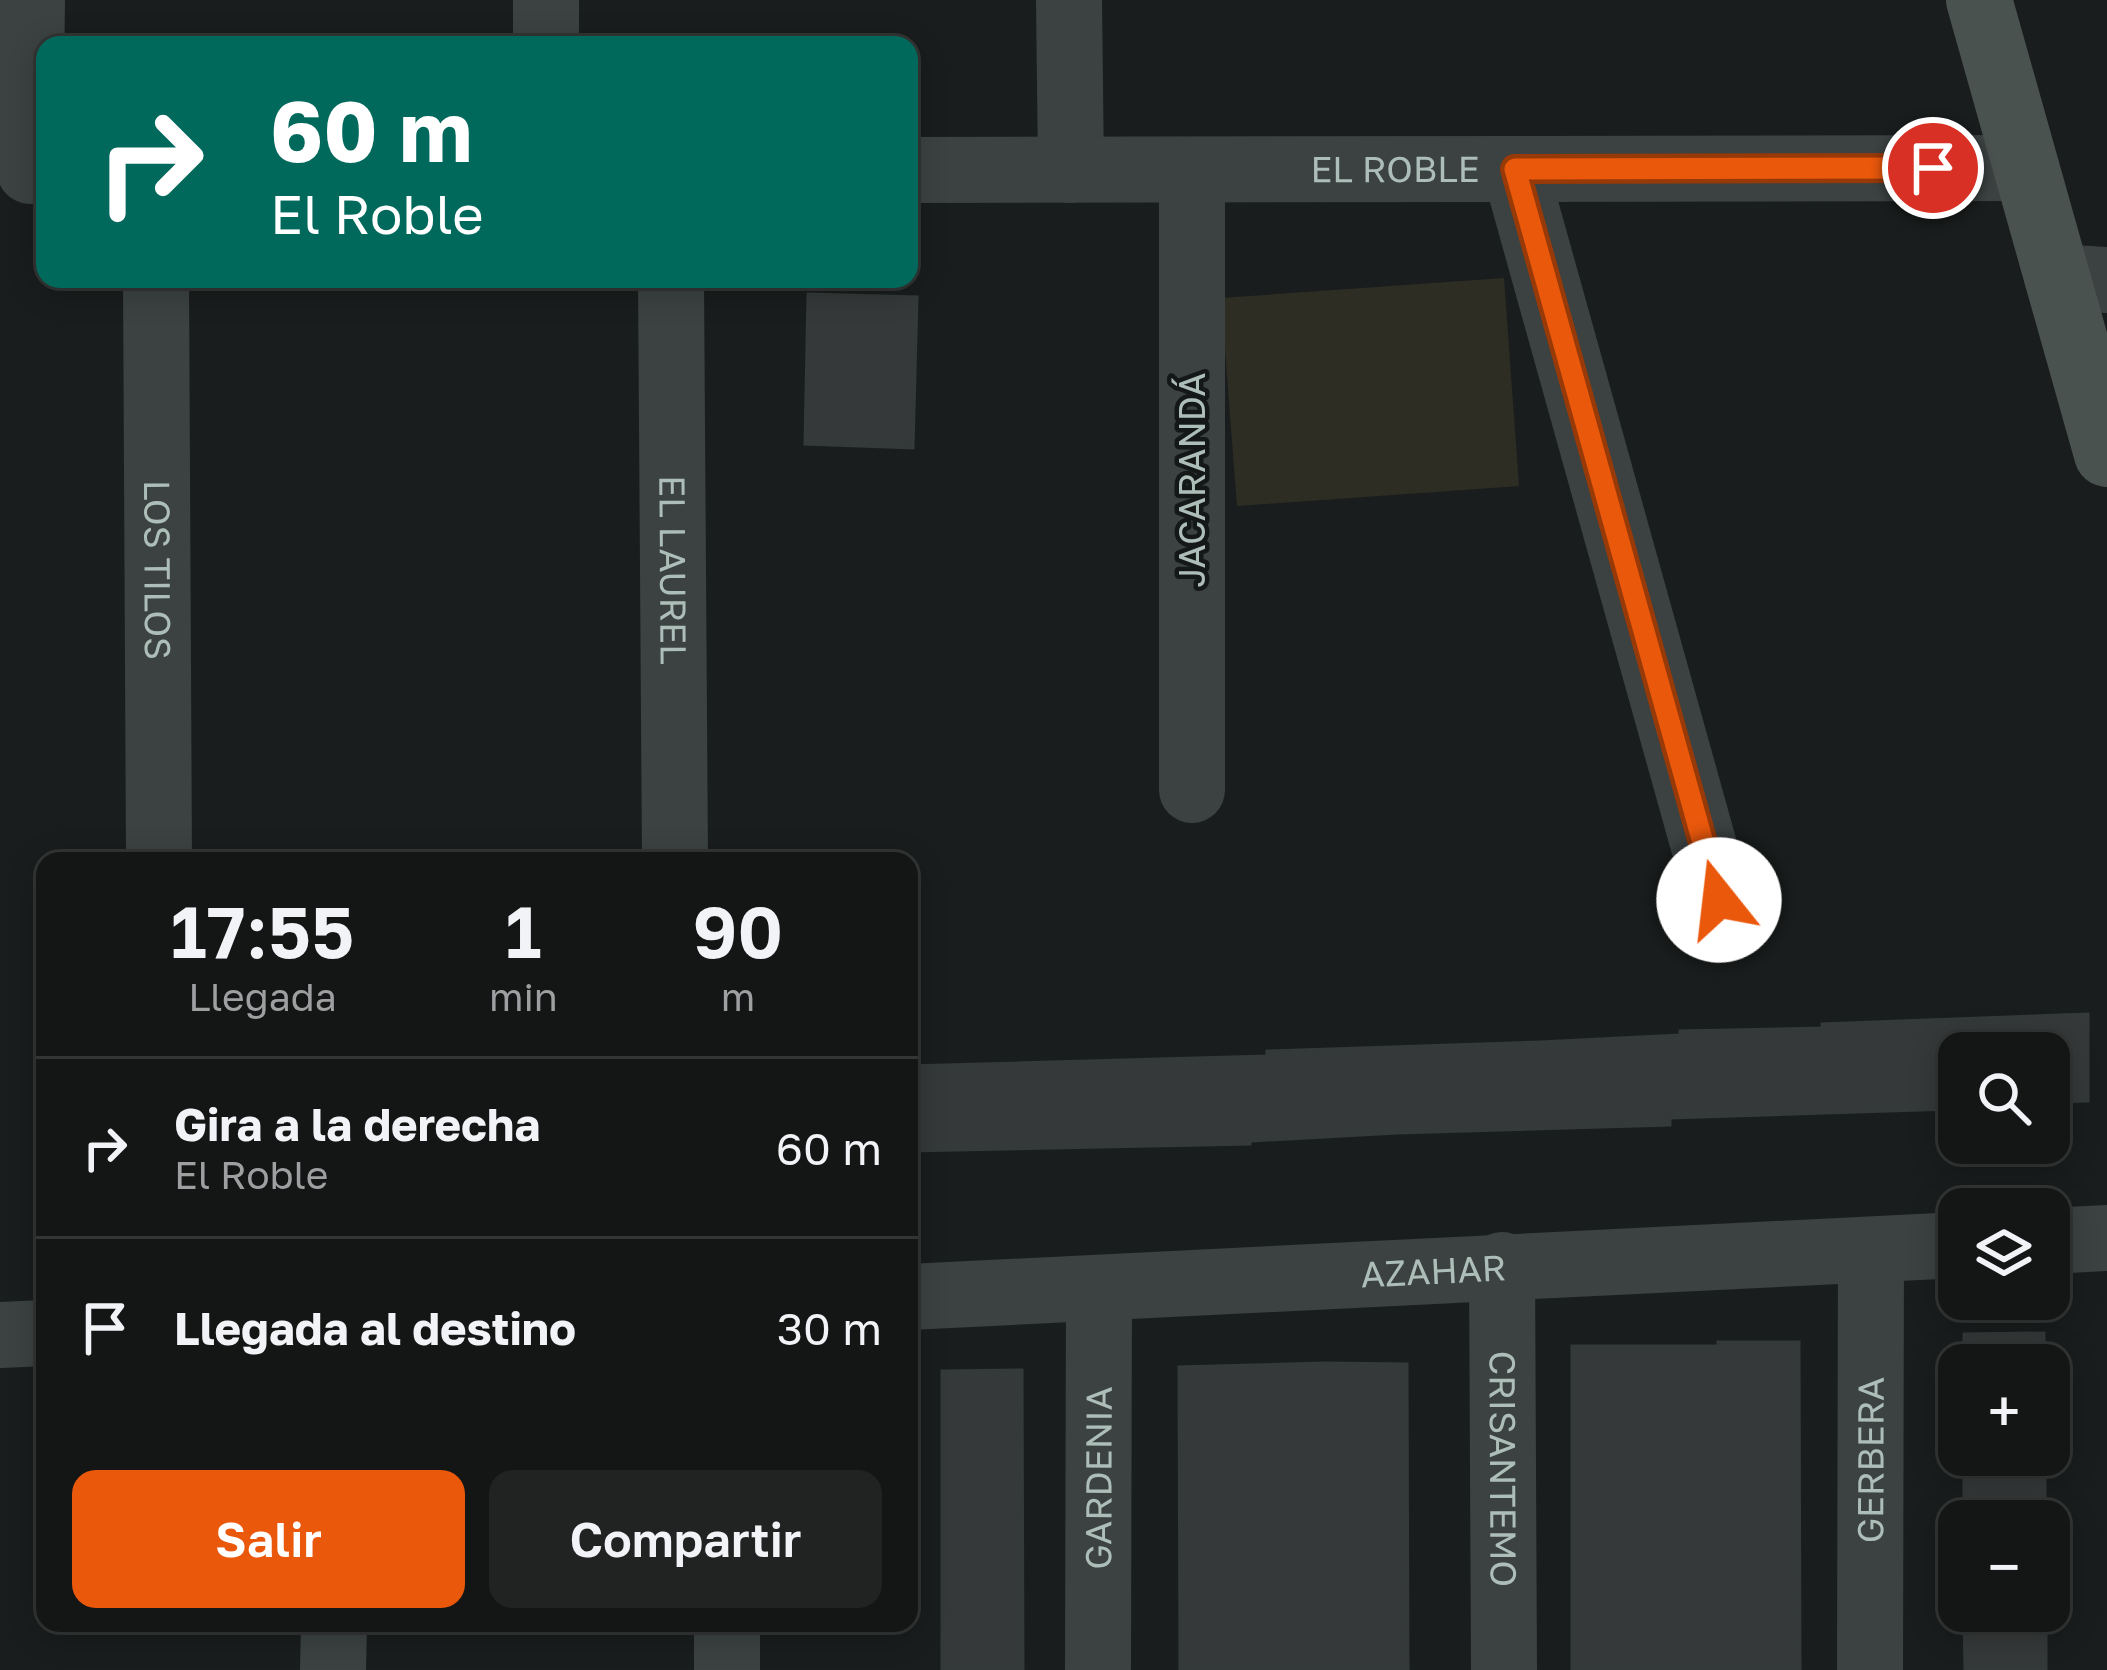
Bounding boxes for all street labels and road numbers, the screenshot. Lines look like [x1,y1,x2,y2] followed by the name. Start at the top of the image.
[1310,147,1480,190] street label: EL ROBLE
[1170,373,1213,587] street label: JACARANDÁ
[651,475,696,665] street label: EL LAUREL
[136,480,180,660] street label: LOS TILOS
[1359,1245,1507,1296] street label: AZAHAR
[1481,1351,1526,1587] street label: CRISANTEMO
[1848,1377,1892,1543] street label: GERBERA
[1076,1386,1120,1570] street label: GARDENIA

